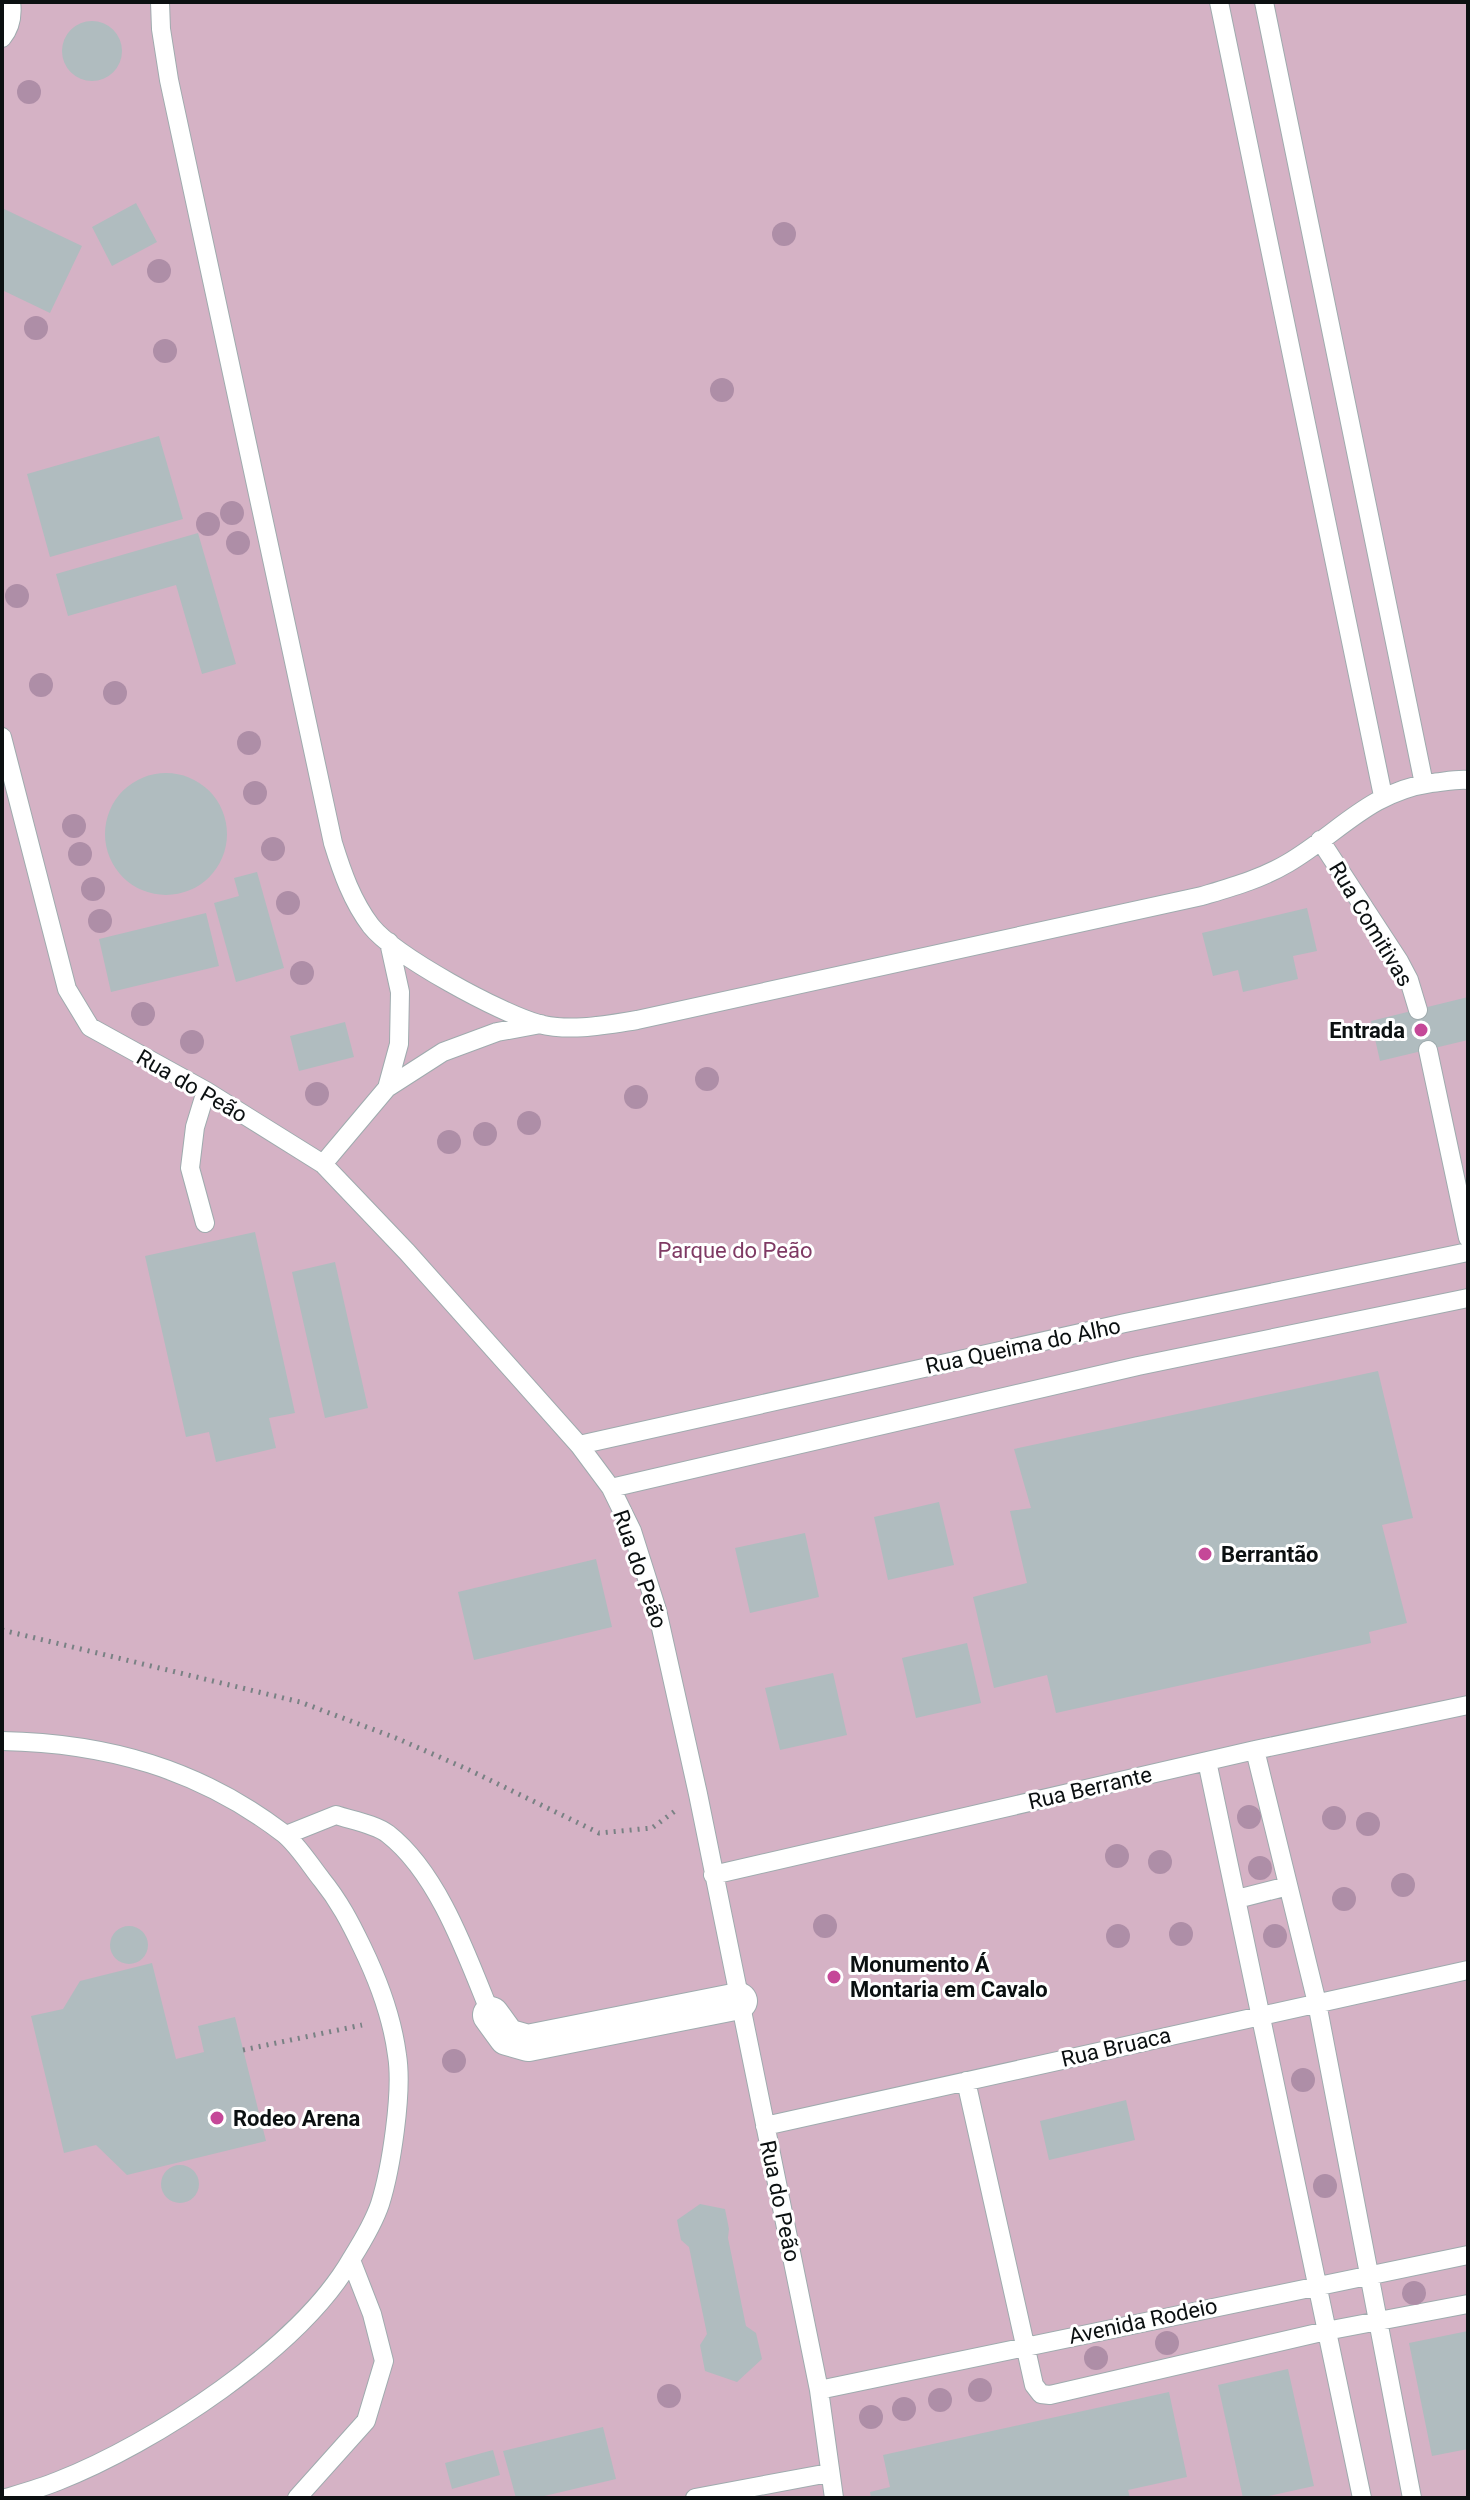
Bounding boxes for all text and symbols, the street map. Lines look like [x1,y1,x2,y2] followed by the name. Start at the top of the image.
[1324,857,1418,991] street label: Rua Comitivas
[1329,1018,1405,1043] place label: Entrada
[1412,1021,1430,1039] marker: Entrada
[132,1044,252,1128] street label: Rua do Peão
[657,1238,813,1263] park label: Parque do Peão
[923,1313,1123,1379] street label: Rua Queima do Alho
[608,1507,672,1631] street label: Rua do Peão
[1221,1542,1318,1567] place label: Berrantão
[1196,1545,1214,1563] marker: Berrantão
[1026,1762,1154,1814] street label: Rua Berrante
[850,1952,1048,2002] place label: Monumento Á Montaria em Cavalo
[825,1968,843,1986] marker: Monumento Á Montaria em Cavalo
[1059,2022,1173,2072] street label: Rua Bruaca
[233,2106,361,2131] place label: Rodeo Arena
[208,2109,226,2127] marker: Rodeo Arena
[755,2138,805,2264] street label: Rua do Peão
[1066,2293,1220,2349] street label: Avenida Rodeio

